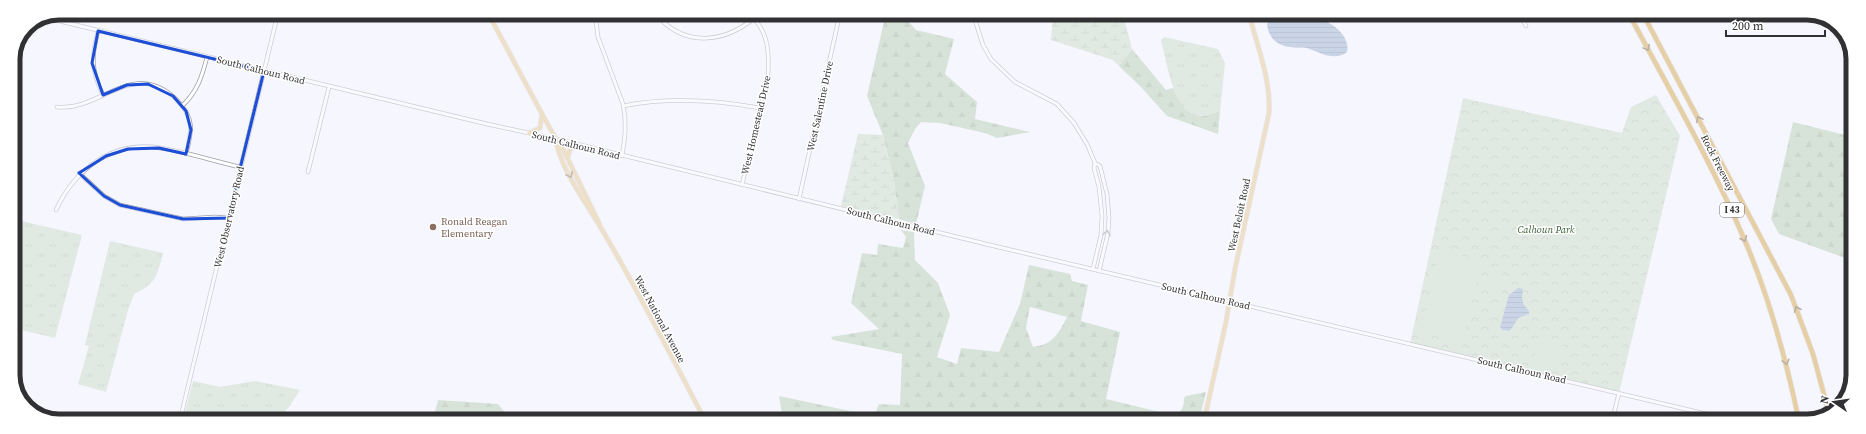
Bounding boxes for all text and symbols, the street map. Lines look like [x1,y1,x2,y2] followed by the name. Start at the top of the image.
[1726,12,1825,38] scale bar
[1732,18,1764,34] text: 200 m
[1643,44,1650,51] one-way arrow
[215,53,307,87] street label: South Calhoun Road
[804,60,836,152] street label: West Salentine Drive
[738,74,774,176] street label: West Homestead Drive
[1696,116,1704,123] one-way arrow
[530,128,622,162] street label: South Calhoun Road
[1698,132,1738,194] street label: Rock Freeway
[211,165,247,269] street label: West Observatory Road
[565,171,573,178] one-way arrow
[1225,177,1253,253] street label: West Beloit Road
[1720,203,1744,217] road number: I 43
[845,204,937,238] street label: South Calhoun Road
[441,215,508,240] place label: Ronald Reagan Elementary
[428,222,438,232] marker: Ronald Reagan Elementary
[1517,223,1575,236] park label: Calhoun Park
[1102,230,1111,236] one-way arrow
[1740,235,1748,242] one-way arrow
[631,273,689,365] street label: West National Avenue
[1160,279,1252,313] street label: South Calhoun Road
[1794,306,1802,314] one-way arrow
[1476,353,1568,387] street label: South Calhoun Road
[1781,359,1789,365] one-way arrow
[1814,382,1854,422] north arrow
[1817,394,1833,405] text: N

